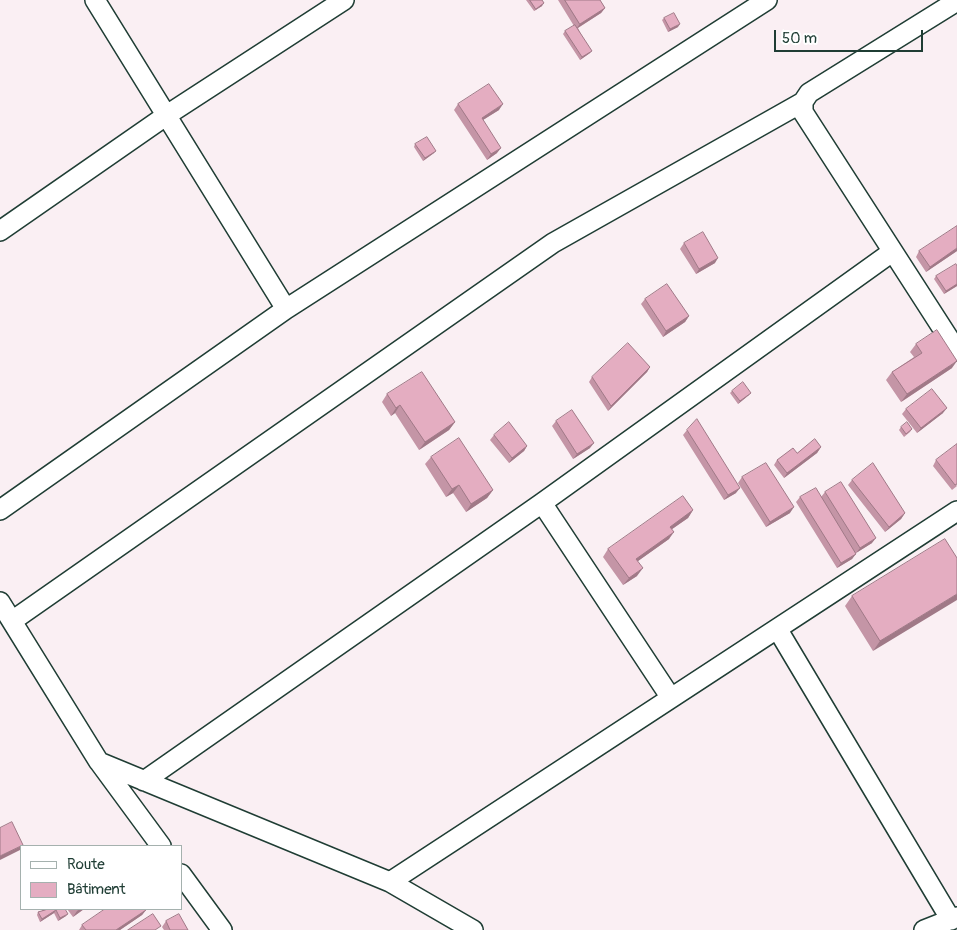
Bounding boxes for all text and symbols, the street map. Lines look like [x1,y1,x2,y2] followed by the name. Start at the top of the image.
[777,20,926,52] scale bar
[782,29,817,48] text: 50 m
[20,845,182,910] legend
[67,855,105,874] text: Route
[67,880,126,899] text: Bâtiment

